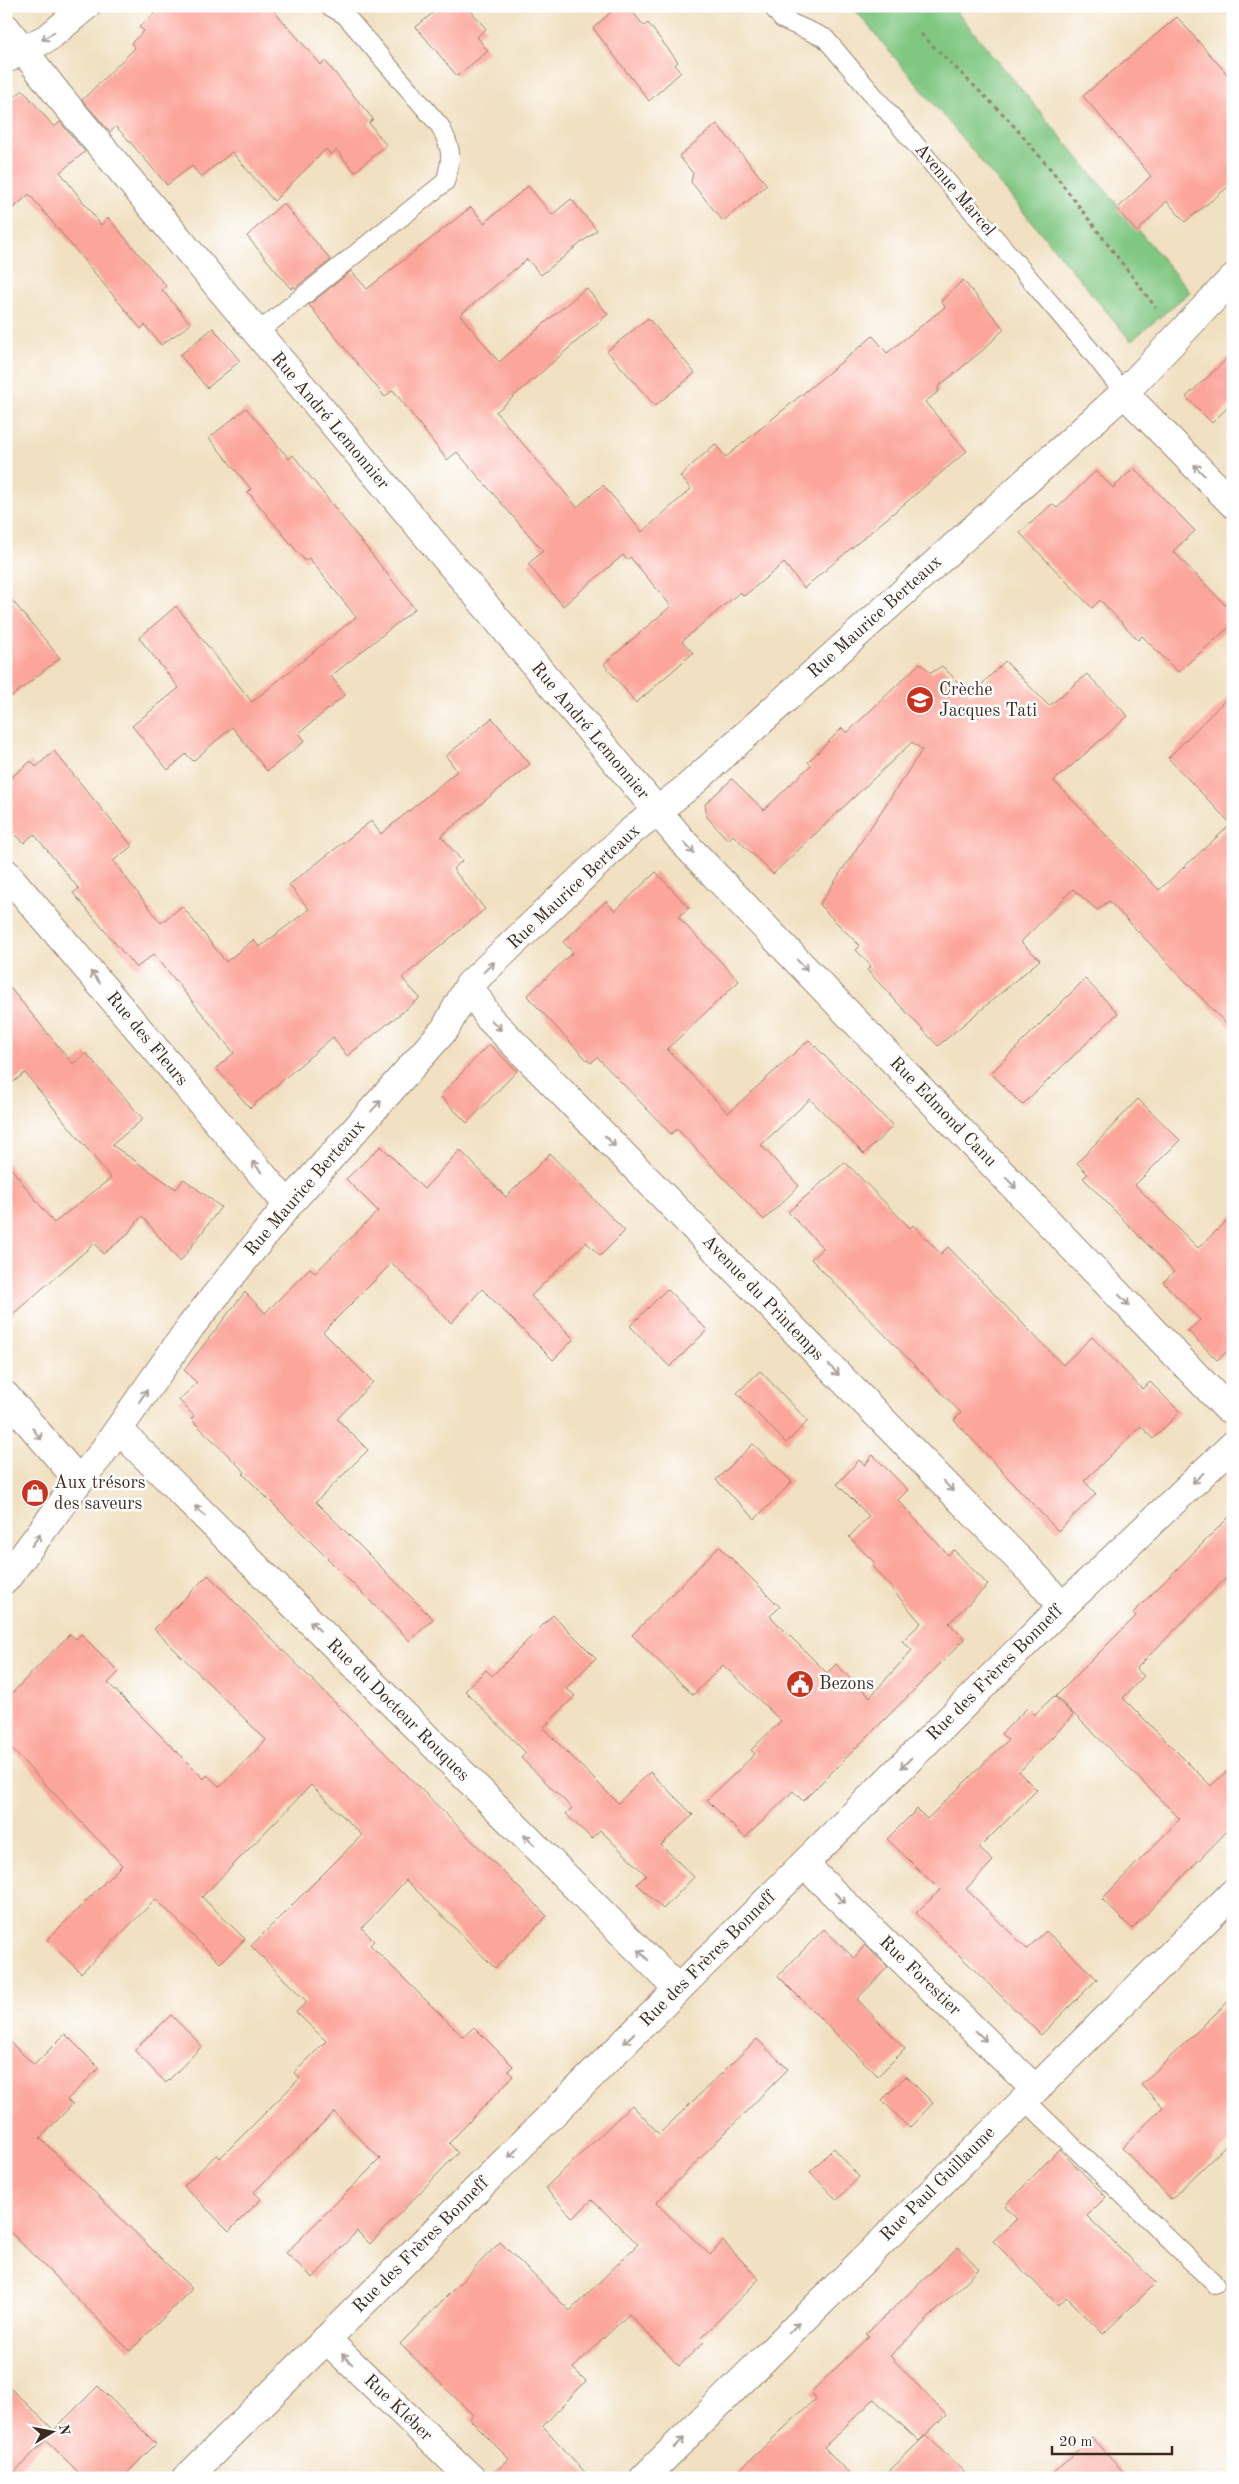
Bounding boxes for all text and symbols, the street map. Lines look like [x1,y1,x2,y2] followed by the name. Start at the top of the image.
[42,31,56,41] one-way arrow
[911,140,999,240] street label: Avenue Marcel
[268,349,393,493] street label: Rue André Lemonnier
[1193,464,1205,476] one-way arrow
[805,552,945,682] street label: Rue Maurice Berteaux
[528,659,653,803] street label: Rue André Lemonnier
[939,681,1037,720] place label: Crèche Jacques Tati
[905,685,935,715] school or university icon: Crèche Jacques Tati
[504,821,644,953] street label: Rue Maurice Berteaux
[683,842,695,854] one-way arrow
[796,959,808,971] one-way arrow
[482,961,495,973] one-way arrow
[89,971,100,984] one-way arrow
[103,989,191,1090] street label: Rue des Fleurs
[490,1019,502,1032] one-way arrow
[886,1053,1000,1171] street label: Rue Edmond Canu
[370,1099,382,1112] one-way arrow
[241,1117,369,1259] street label: Rue Maurice Berteaux
[604,1135,616,1148] one-way arrow
[251,1161,262,1174] one-way arrow
[1005,1177,1017,1189] one-way arrow
[699,1232,827,1364] street label: Avenue du Printemps
[1118,1294,1130,1306] one-way arrow
[828,1364,840,1376] one-way arrow
[138,1389,148,1403] one-way arrow
[32,1427,43,1440] one-way arrow
[1191,1472,1204,1484] one-way arrow
[54,1474,146,1513] place label: Aux trésors des saveurs
[20,1478,50,1508] shop icon: Aux trésors des saveurs
[941,1480,954,1492] one-way arrow
[193,1505,206,1517] one-way arrow
[31,1534,41,1548] one-way arrow
[924,1601,1067,1744] street label: Rue des Frères Bonneff
[308,1620,321,1632] one-way arrow
[323,1635,473,1785] street label: Rue du Docteur Rouques
[785,1669,815,1699] public building icon: Bezons
[819,1675,874,1693] place label: Bezons
[899,1757,912,1769] one-way arrow
[522,1834,535,1846] one-way arrow
[637,1887,780,2030] street label: Rue des Frères Bonneff
[833,1892,846,1904] one-way arrow
[876,1933,965,2020] street label: Rue Forestier
[638,1949,650,1961] one-way arrow
[974,2030,987,2042] one-way arrow
[623,2032,635,2044] one-way arrow
[877,2123,999,2245] street label: Rue Paul Guillaume
[508,2146,520,2158] one-way arrow
[350,2173,493,2316] street label: Rue des Frères Bonneff
[787,2322,800,2334] one-way arrow
[341,2353,354,2365] one-way arrow
[360,2371,436,2445] street label: Rue Kléber
[28,2406,78,2456] north arrow
[56,2423,72,2437] text: N
[1052,2424,1172,2456] scale bar
[1059,2435,1093,2450] text: 20 m
[673,2437,685,2449] one-way arrow

